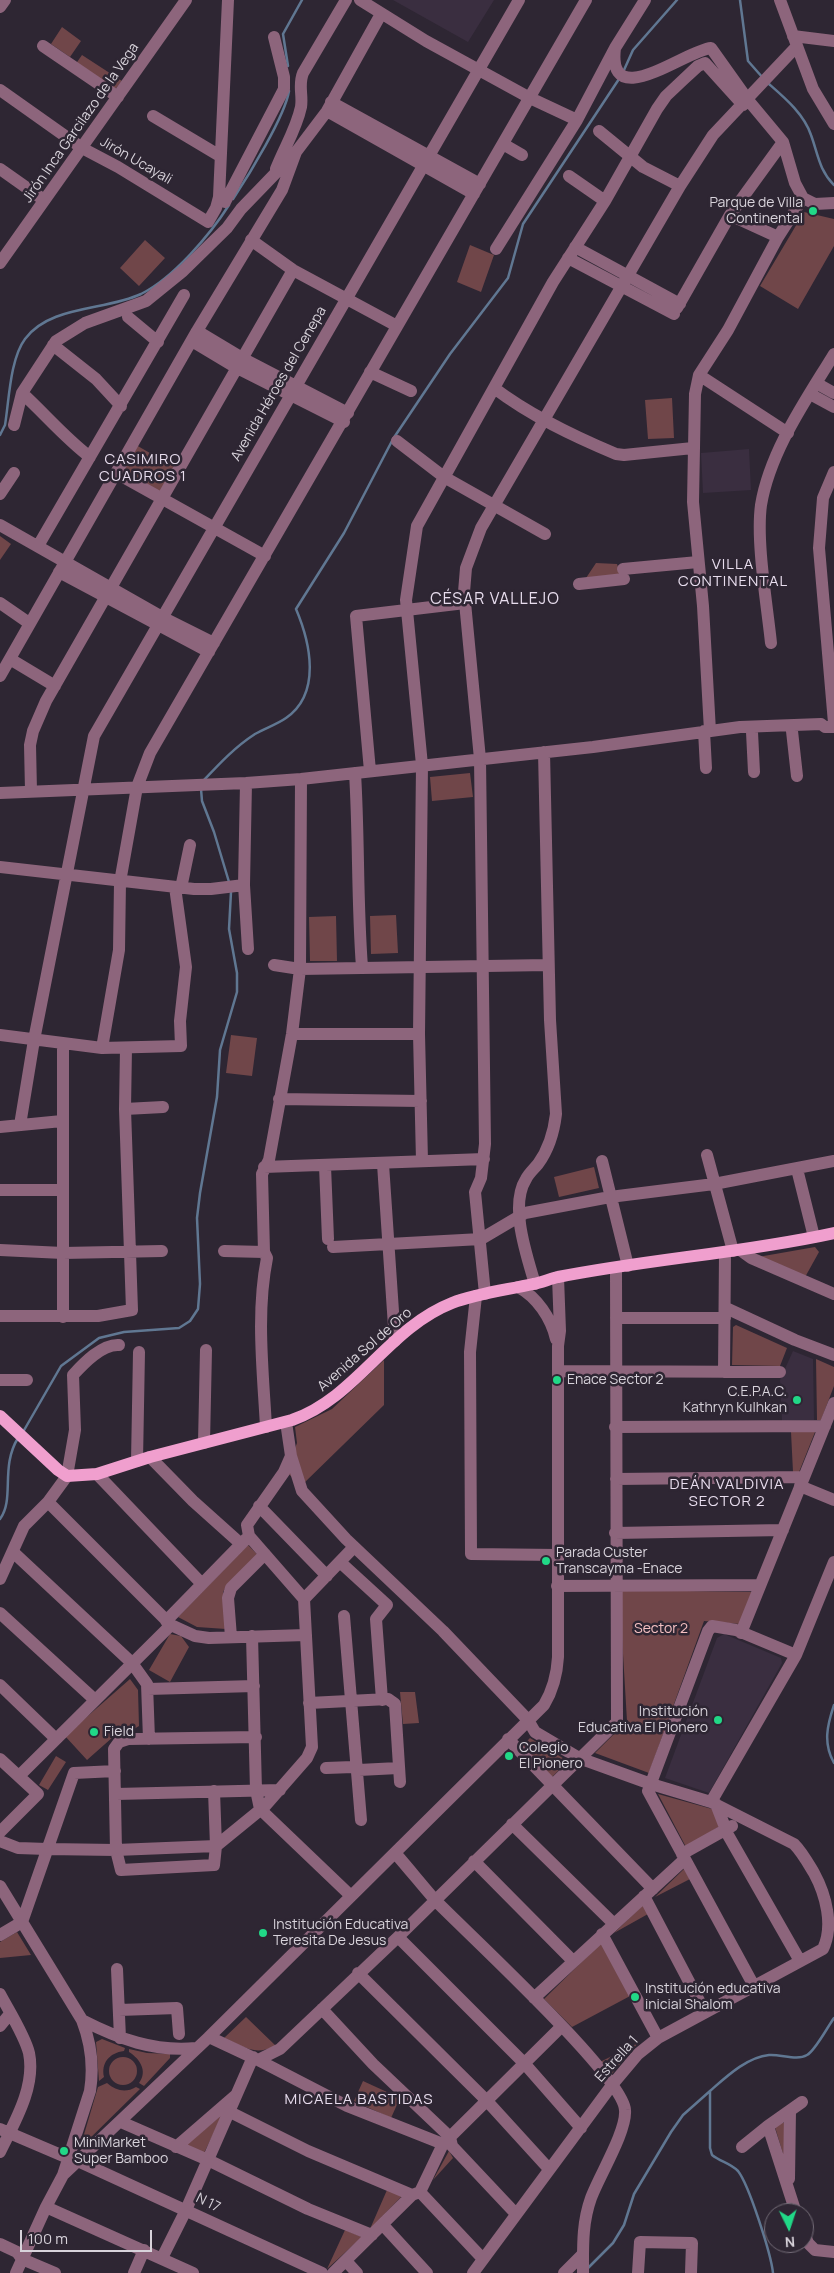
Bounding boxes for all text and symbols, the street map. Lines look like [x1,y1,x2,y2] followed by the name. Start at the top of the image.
[19,40,143,206] street label: Jirón Inca Garcilazo de la Vega
[97,134,175,188] street label: Jirón Ucayali
[709,195,803,228] place label: Parque de Villa Continental
[807,205,819,217] marker: Parque de Villa Continental
[228,304,330,464] street label: Avenida Héroes del Cenepa
[98,451,188,486] district label: CASIMIRO CUADROS 1
[677,556,789,591] district label: VILLA CONTINENTAL
[429,590,561,610] district label: CÉSAR VALLEJO
[315,1305,415,1395] street label: Avenida Sol de Oro
[567,1372,664,1388] place label: Enace Sector 2
[551,1374,563,1386] marker: Enace Sector 2
[683,1384,787,1416] place label: C.E.P.A.C. Kathryn Kulhkan
[791,1394,803,1406] marker: C.E.P.A.C. Kathryn Kulhkan
[668,1476,786,1511] district label: DEÁN VALDIVIA SECTOR 2
[556,1545,682,1578] place label: Parada Custer Transcayma -Enace
[540,1555,552,1567] marker: Parada Custer Transcayma -Enace
[634,1621,688,1637] park label: Sector 2
[578,1704,708,1736] place label: Institución Educativa El Pionero
[712,1714,724,1726] marker: Institución Educativa El Pionero
[104,1724,134,1740] place label: Field
[88,1726,100,1738] marker: Field
[519,1740,583,1772] place label: Colegio El Pionero
[503,1750,515,1762] marker: Colegio El Pionero
[273,1917,408,1950] place label: Institución Educativa Teresita De Jesus
[257,1927,269,1939] marker: Institución Educativa Teresita De Jesus
[645,1981,781,2014] place label: Institución educativa inicial Shalom
[629,1991,641,2003] marker: Institución educativa inicial Shalom
[592,2032,642,2086] street label: Estrella 1
[282,2091,436,2109] district label: MICAELA BASTIDAS
[74,2135,168,2168] place label: MiniMarket Super Bamboo
[58,2145,70,2157] marker: MiniMarket Super Bamboo
[193,2190,223,2216] street label: N 17
[764,2203,814,2253] north arrow
[22,2220,155,2252] scale bar
[28,2228,68,2249] text: 100 m
[784,2233,796,2252] text: N

